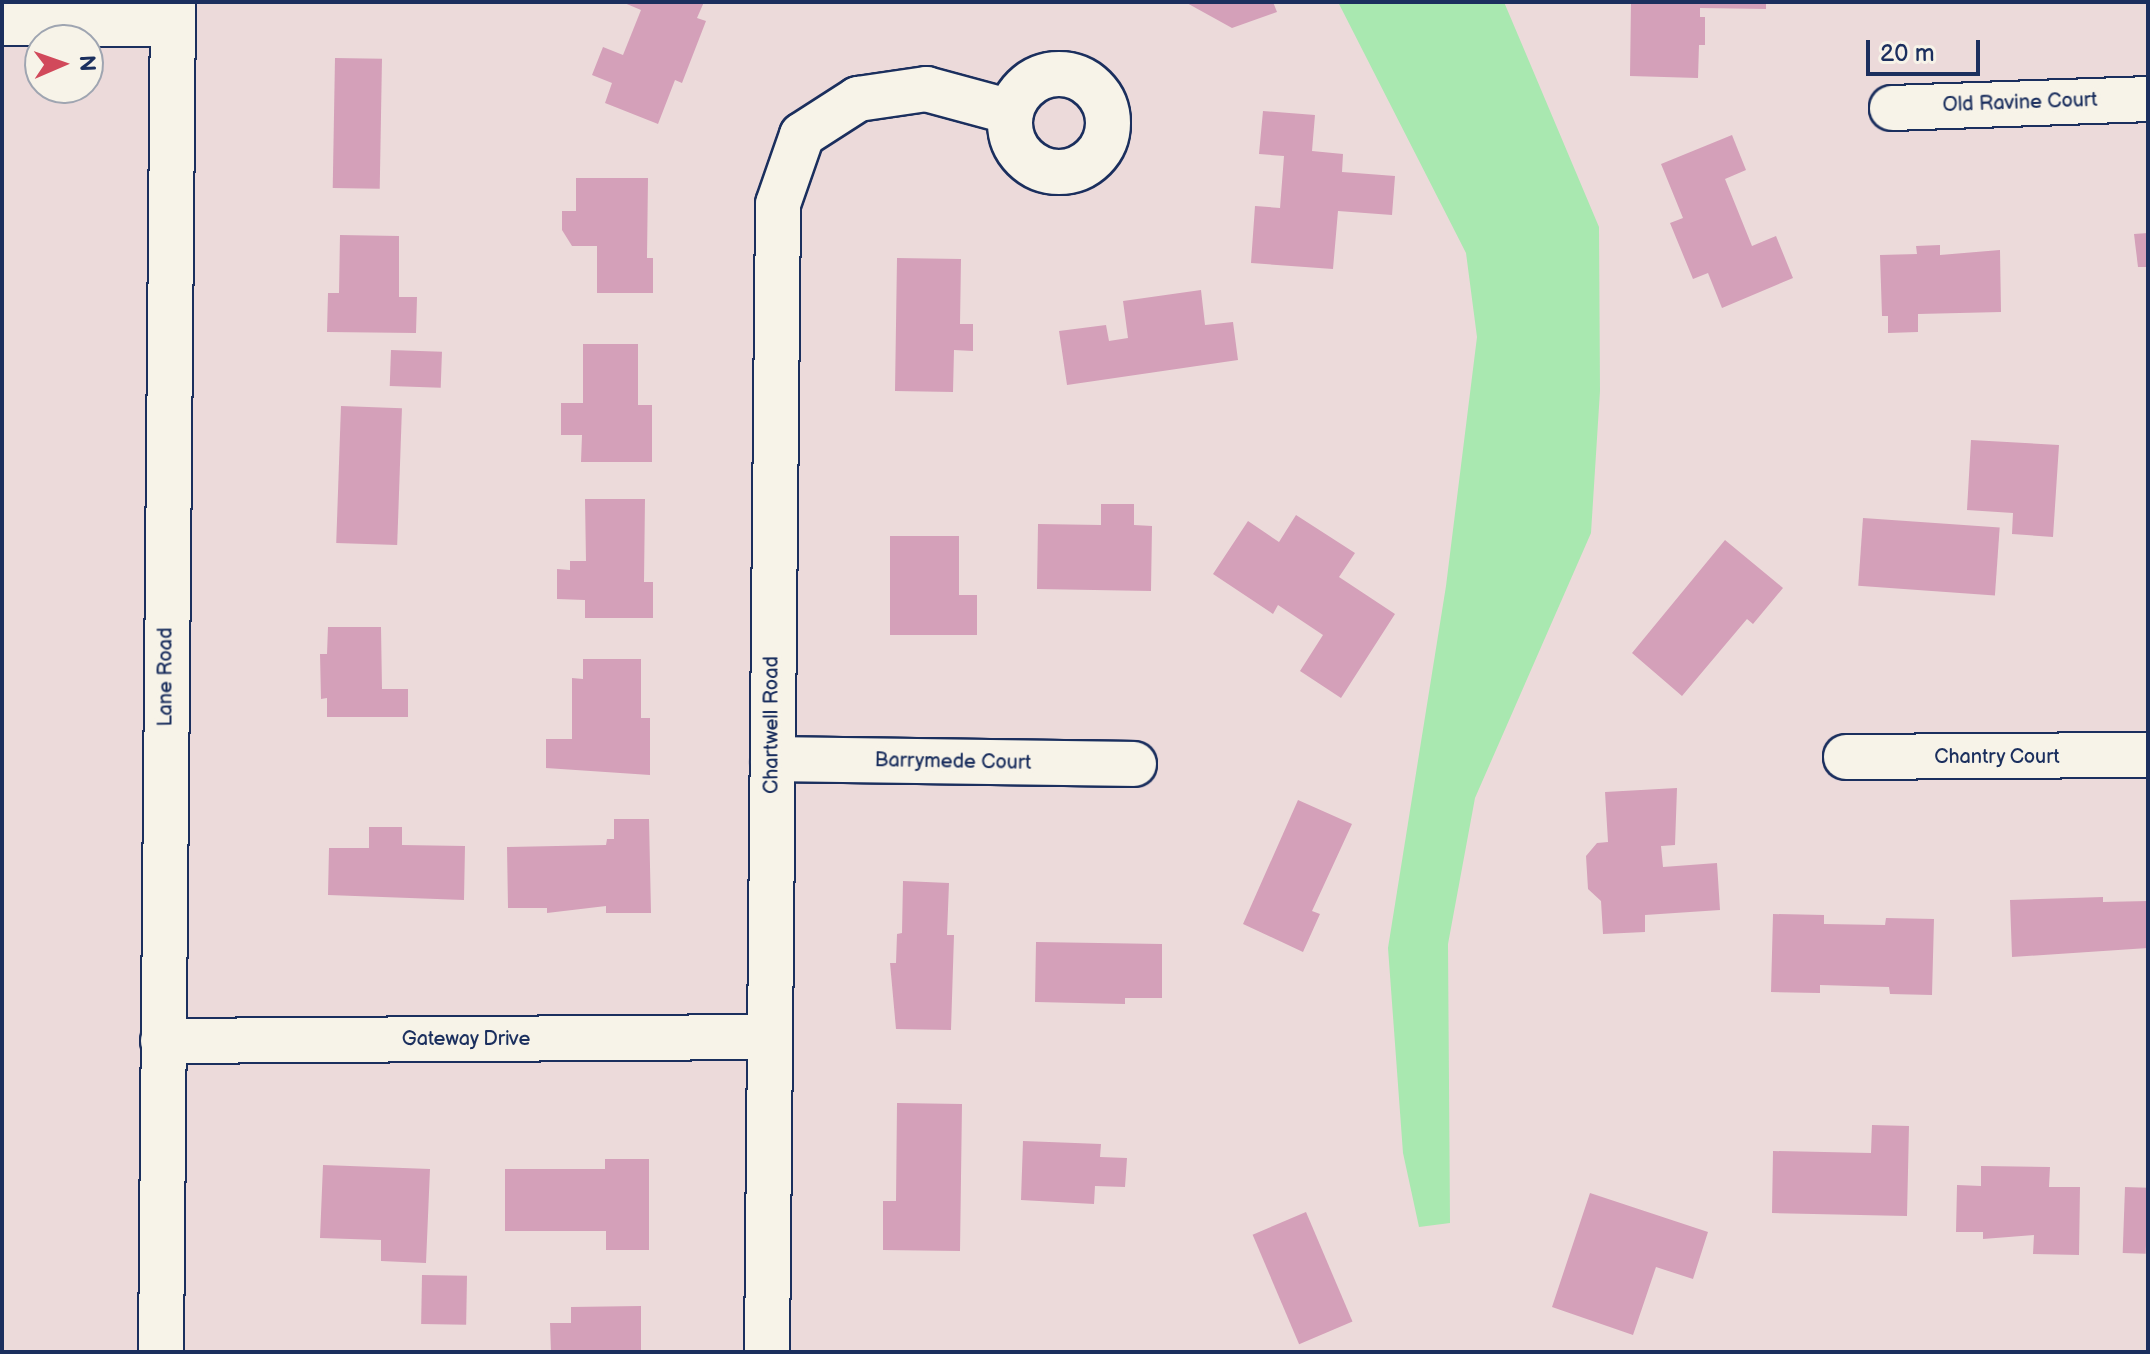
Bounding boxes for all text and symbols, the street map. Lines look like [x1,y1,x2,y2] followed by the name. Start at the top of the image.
[24,24,104,104] north arrow
[1870,24,1984,74] scale bar
[1880,39,1935,68] text: 20 m
[73,54,100,72] text: N
[1942,88,2098,118] street label: Old Ravine Court
[154,627,178,727] street label: Lane Road
[760,656,784,794] street label: Chartwell Road
[1934,745,2060,769] street label: Chantry Court
[874,749,1032,775] street label: Barrymede Court
[401,1027,531,1051] street label: Gateway Drive

